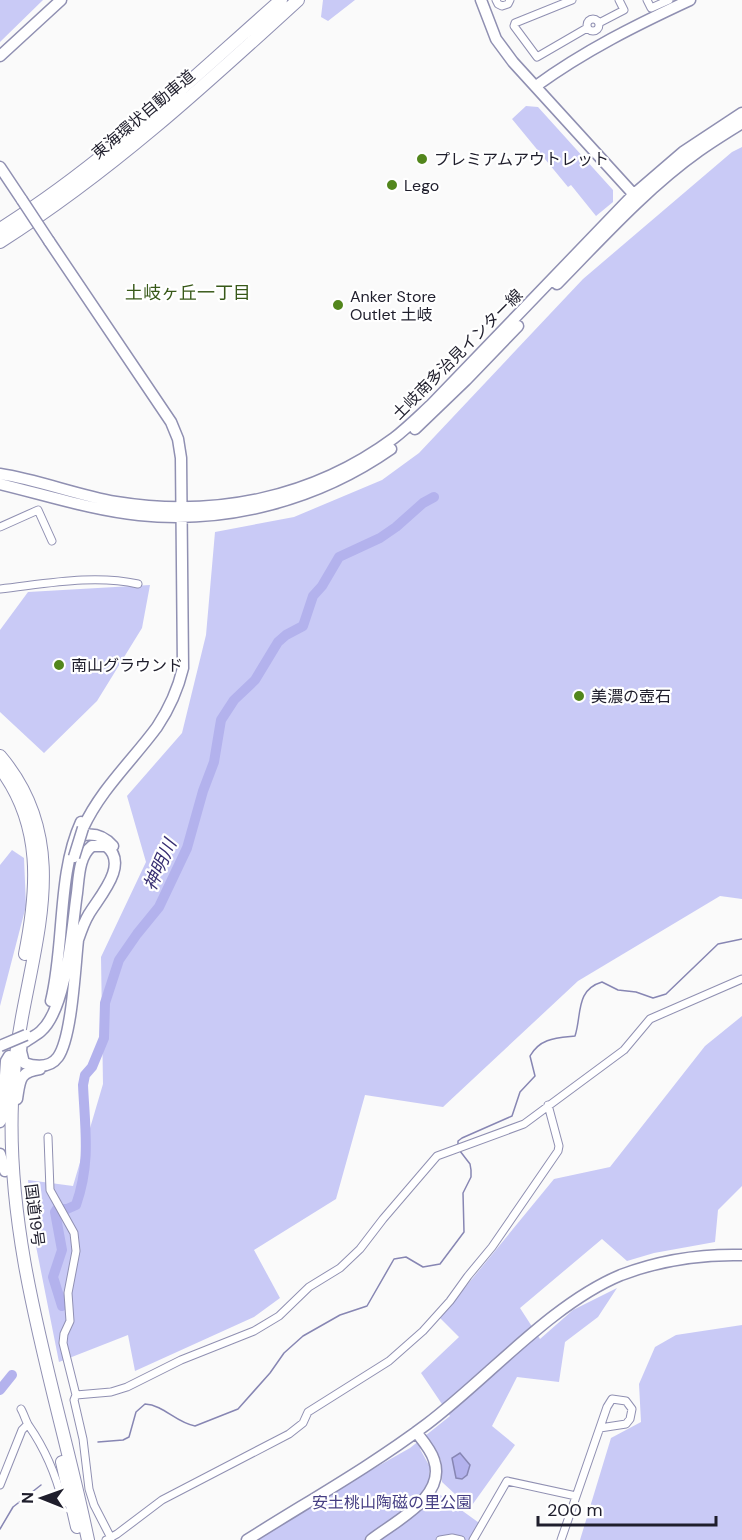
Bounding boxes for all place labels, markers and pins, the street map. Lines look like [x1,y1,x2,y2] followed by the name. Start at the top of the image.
[434,149,609,170] place label: プレミアムアウトレット
[415,152,429,166] marker: プレミアムアウトレット
[404,175,439,196] place label: Lego
[385,178,399,192] marker: Lego
[350,286,436,325] place label: Anker Store Outlet 土岐
[331,298,345,312] marker: Anker Store Outlet 土岐
[71,655,183,676] place label: 南山グラウンド
[52,658,66,672] marker: 南山グラウンド
[591,686,671,707] place label: 美濃の壺石
[572,689,586,703] marker: 美濃の壺石

